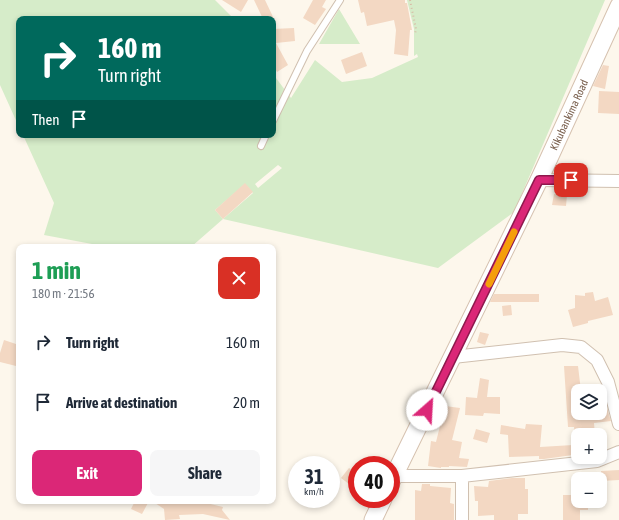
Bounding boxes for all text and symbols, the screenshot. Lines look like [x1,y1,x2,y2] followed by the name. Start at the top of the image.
[32,32,84,84] icon: right
[98,32,161,64] text: 160 m
[98,65,161,86] text: Turn right
[548,78,590,152] street label: Kikubankima Road
[68,108,90,130] icon: arrive
[32,111,60,128] text: Then
[554,163,588,197] pin
[560,169,582,191] icon: arrive
[32,257,81,284] text: 1 min
[218,257,260,299] button: close
[32,286,95,301] text: 180 m · 21:56
[32,331,54,353] icon: right
[66,334,119,351] text: Turn right
[226,334,260,351] text: 160 m
[571,384,607,508] map controls
[571,384,607,420] button: layers
[406,389,448,431] position arrow
[32,391,54,413] icon: arrive
[66,394,177,411] text: Arrive at destination
[233,394,260,411] text: 20 m
[571,428,607,464] button: +
[32,450,142,496] button: Exit
[150,450,260,496] button: Share
[348,456,400,508] speed limit sign: 40
[305,465,323,488] text: 31
[571,472,607,508] button: −
[304,486,324,497] text: km/h

